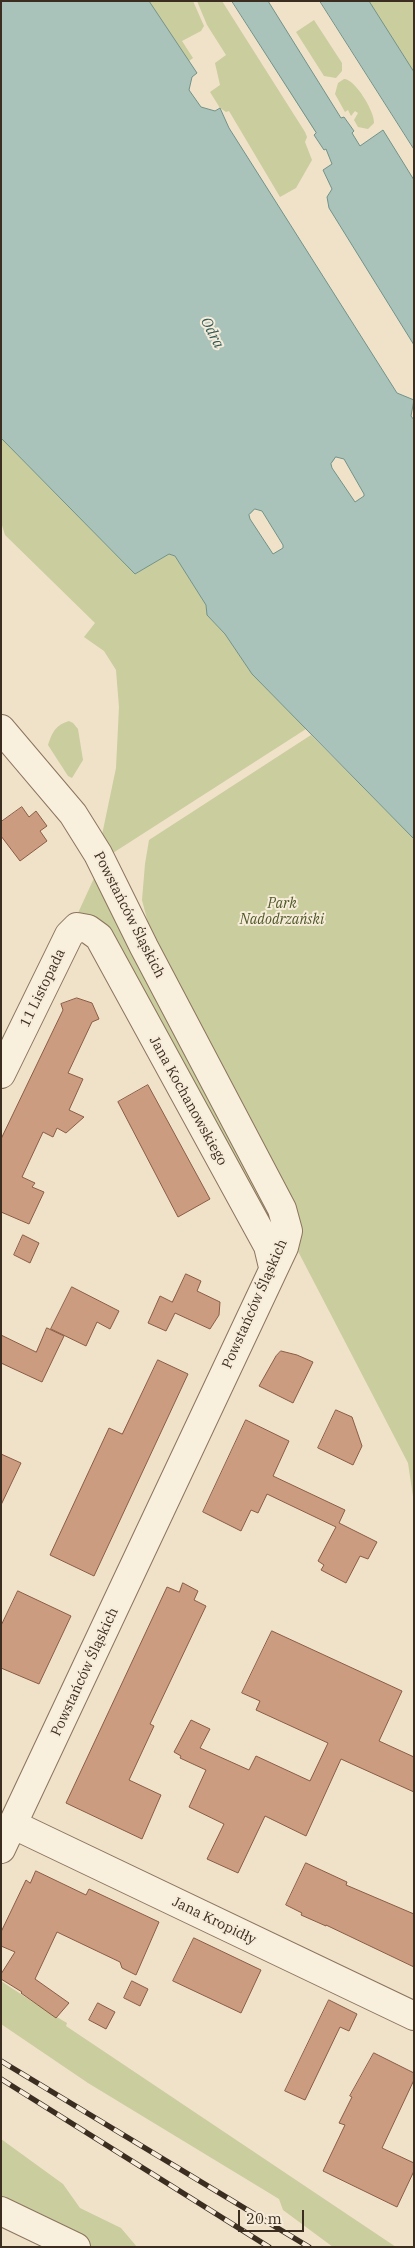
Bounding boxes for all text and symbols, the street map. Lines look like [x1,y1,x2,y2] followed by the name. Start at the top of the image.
[196,314,228,352] water label: Odra
[90,849,168,981] street label: Powstańców Śląskich
[240,896,324,929] park label: Park Nadodrzański
[17,946,69,1030] street label: 11 Listopada
[146,1034,230,1168] street label: Jana Kochanowskiego
[219,1237,291,1371] street label: Powstańców Śląskich
[48,1605,122,1739] street label: Powstańców Śląskich
[169,1894,259,1948] street label: Jana Kropidły
[240,2200,306,2232] scale bar
[246,2209,282,2228] text: 20 m

